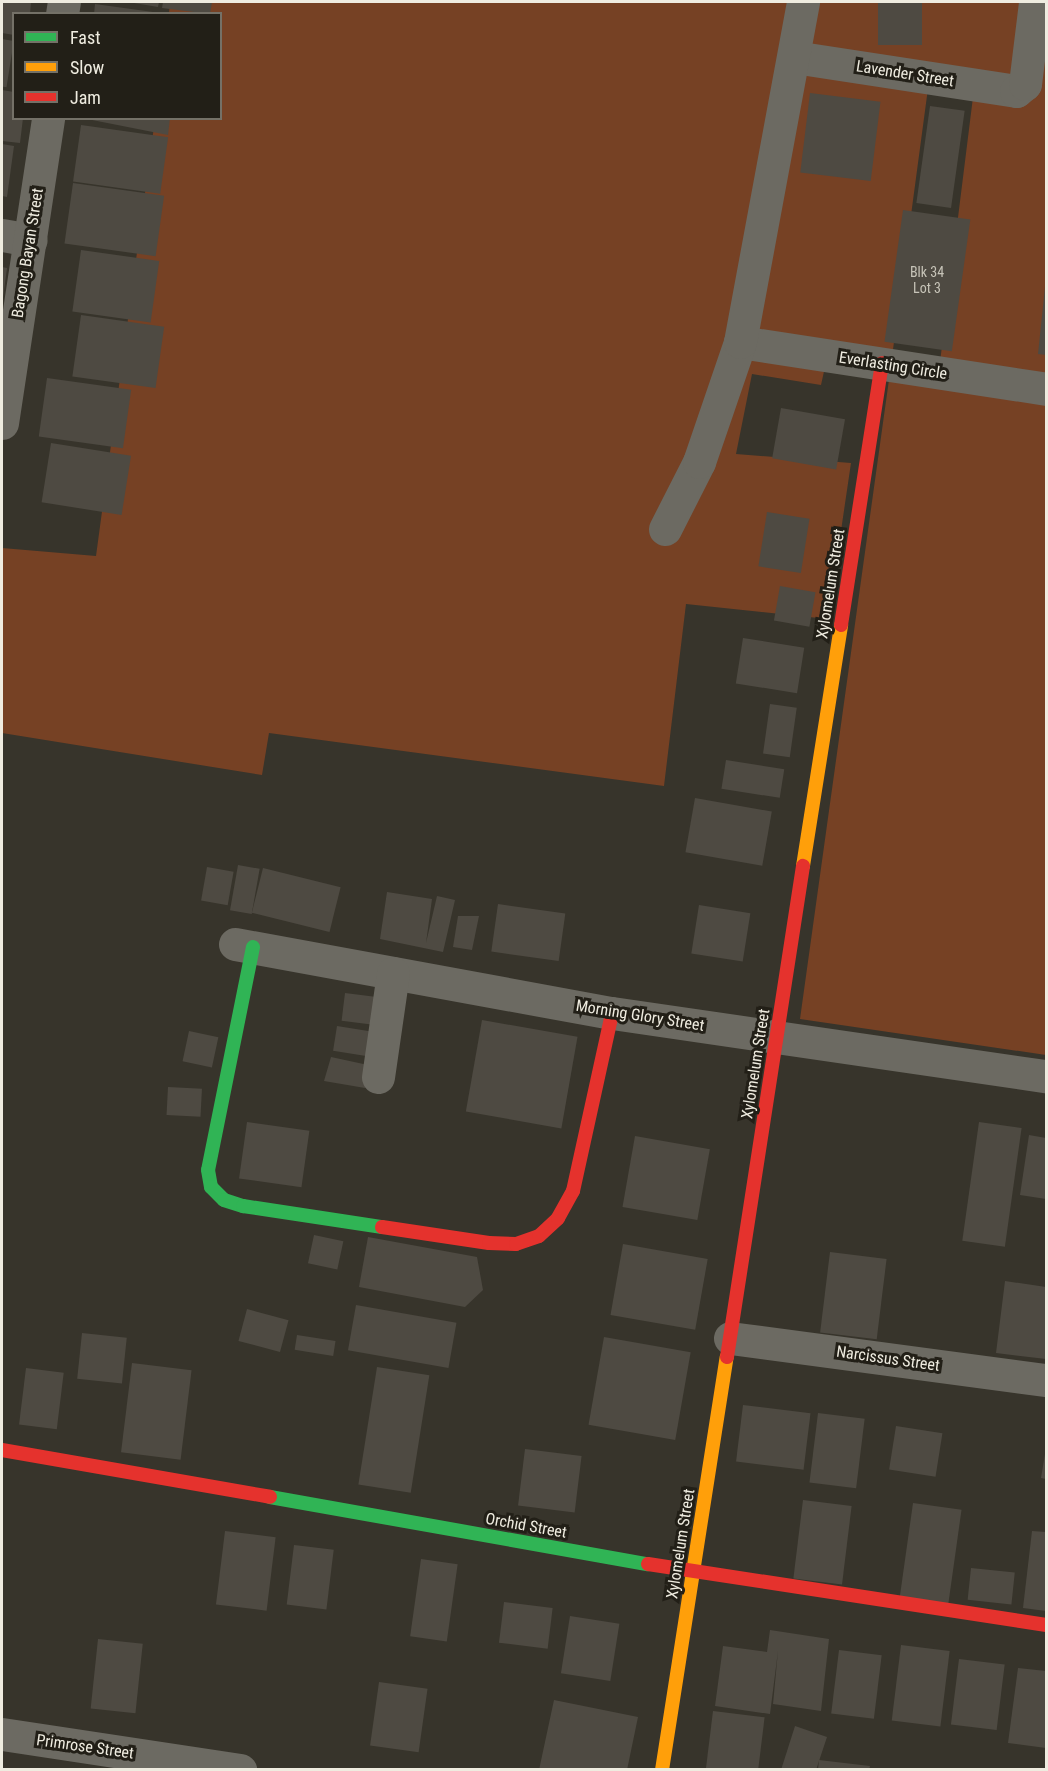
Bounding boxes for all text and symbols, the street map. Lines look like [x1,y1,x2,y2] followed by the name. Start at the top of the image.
[12,12,222,120] legend
[70,27,101,48] text: Fast
[70,57,104,78] text: Slow
[855,57,955,91] street label: Lavender Street
[70,87,101,108] text: Jam
[8,187,48,319] street label: Bagong Bayan Street
[910,264,944,296] house number: Blk 34 Lot 3
[838,348,948,384] street label: Everlasting Circle
[813,528,849,640] street label: Xylomelum Street
[574,996,706,1036] street label: Morning Glory Street
[738,1008,774,1120] street label: Xylomelum Street
[835,1342,941,1376] street label: Narcissus Street
[663,1488,699,1600] street label: Xylomelum Street
[484,1509,568,1543] street label: Orchid Street
[35,1731,135,1763] street label: Primrose Street

